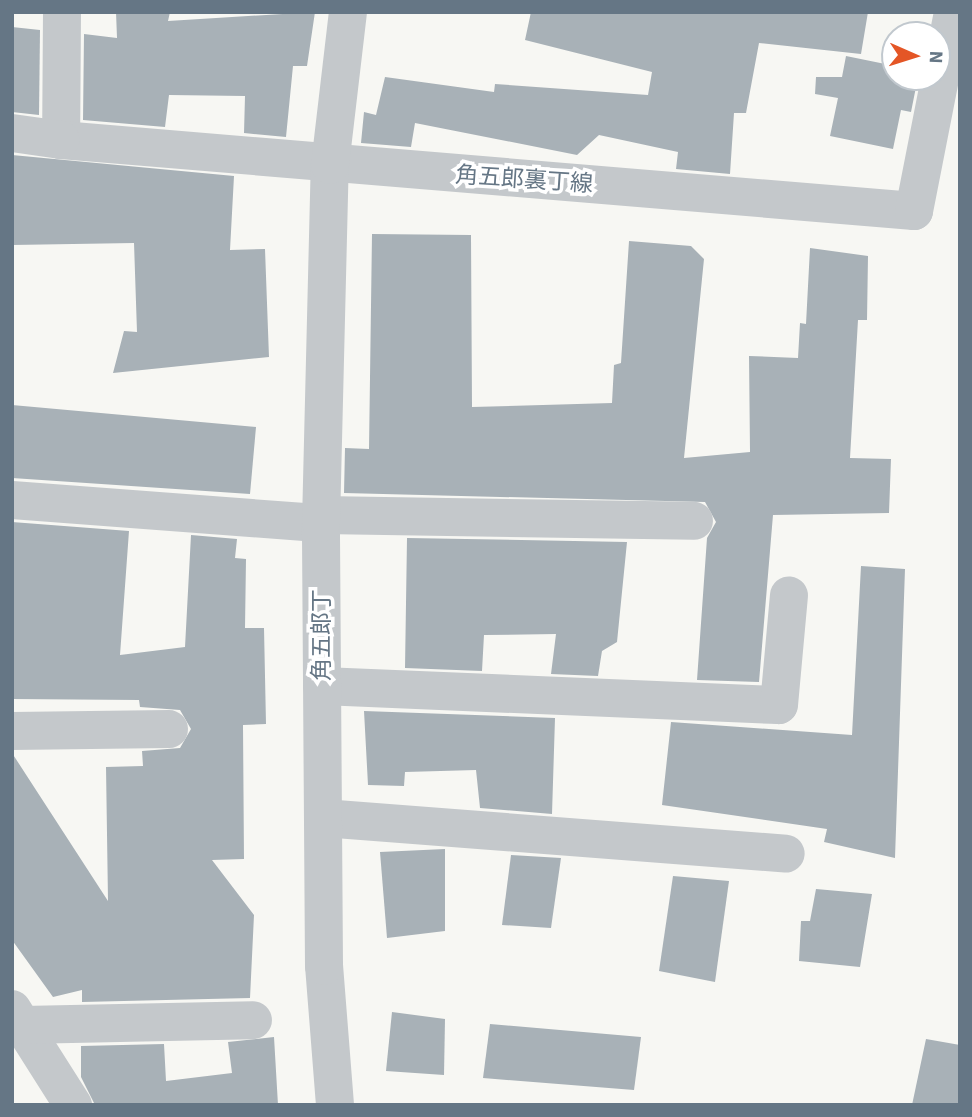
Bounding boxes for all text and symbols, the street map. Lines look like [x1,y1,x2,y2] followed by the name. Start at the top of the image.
[881,21,951,91] north arrow
[922,50,949,64] text: N
[454,161,594,199] street label: 角五郎裏丁線
[308,589,336,681] street label: 角五郎丁

